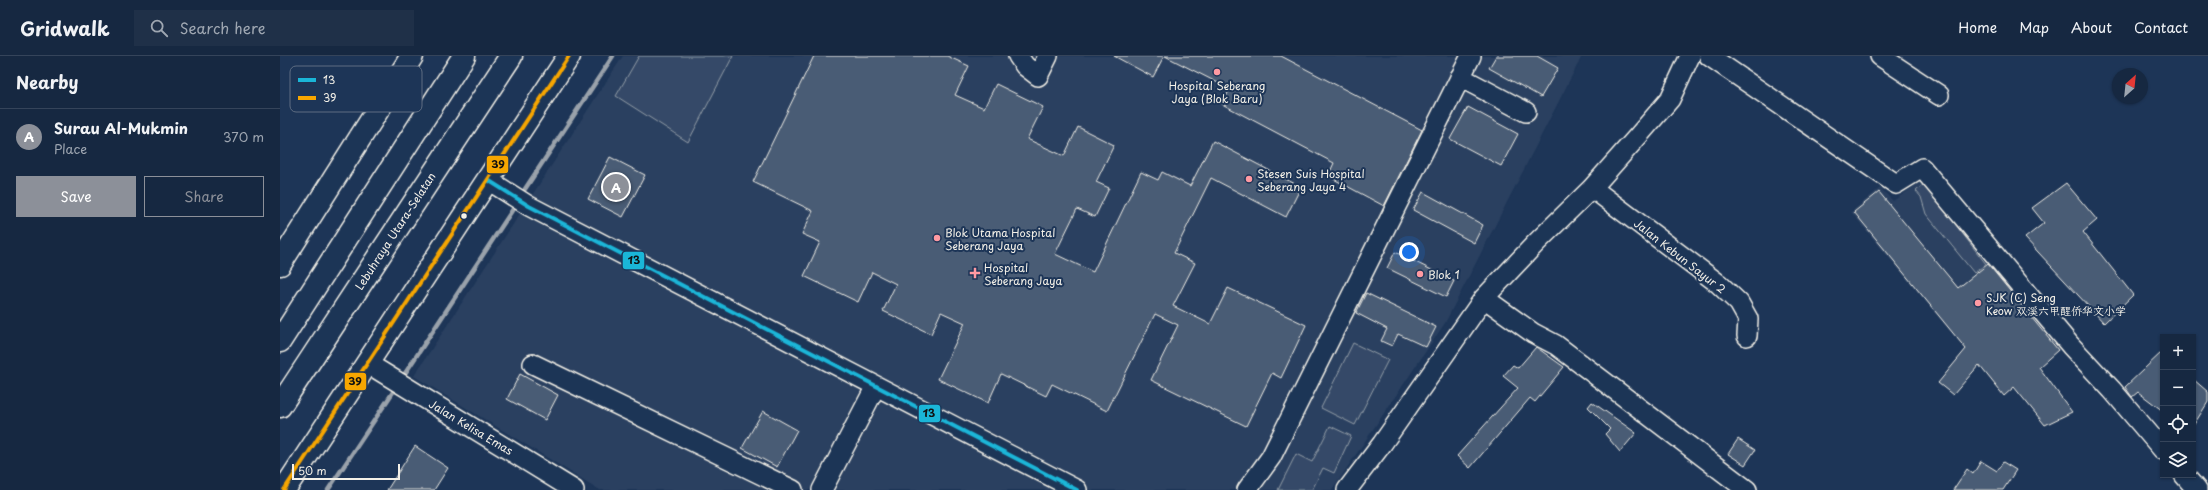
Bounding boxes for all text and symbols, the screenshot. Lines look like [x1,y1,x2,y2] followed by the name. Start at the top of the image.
[134,10,414,46] search box
[20,14,110,42] text: Gridwalk
[180,16,265,39] text: Search here
[148,17,170,39] icon: search
[1958,17,1997,38] text: Home
[2019,17,2049,38] text: Map
[2071,17,2112,38] text: About
[2134,17,2188,38] text: Contact
[290,66,422,112] legend
[1212,67,1222,77] marker: Hospital Seberang Jaya (Blok Baru)
[2112,68,2148,104] north arrow
[16,69,78,95] text: Nearby
[323,71,335,88] text: 13
[1169,77,1265,107] place label: Hospital Seberang Jaya (Blok Baru)
[323,89,336,106] text: 39
[54,116,188,139] text: Surau Al-Mukmin
[24,127,34,146] text: A
[223,127,264,146] text: 370 m
[54,139,87,158] text: Place
[486,155,509,174] line badge: 39
[491,155,505,172] text: 39
[1257,165,1365,195] place label: Stesen Suis Hospital Seberang Jaya 4
[351,169,439,293] street label: Lebuhraya Utara–Selatan
[603,172,629,202] pin: A
[1244,174,1254,184] marker: Stesen Suis Hospital Seberang Jaya 4
[16,176,136,217] button: Save
[144,176,264,217] button: Share
[459,211,469,221] unlabelled marker
[1630,215,1730,297] street label: Jalan Kebun Sayur 2
[945,224,1055,254] place label: Blok Utama Hospital Seberang Jaya
[932,233,942,243] marker: Blok Utama Hospital Seberang Jaya
[1399,242,1419,262] your location
[622,251,645,270] line badge: 13
[628,251,640,268] text: 13
[984,259,1063,289] place label: Hospital Seberang Jaya
[1428,266,1460,283] place label: Blok 1
[969,267,981,279] marker: Hospital Seberang Jaya
[1415,269,1425,279] marker: Blok 1
[1986,289,2126,319] place label: SJK (C) Seng Keow 双溪六甲醒侨华文小学
[1973,298,1983,308] marker: SJK (C) Seng Keow 双溪六甲醒侨华文小学
[2160,334,2196,478] map controls
[2160,334,2196,370] button: +
[2160,370,2196,406] button: −
[344,372,367,391] line badge: 39
[348,372,362,389] text: 39
[426,395,516,459] street label: Jalan Kelisa Emas
[918,404,941,423] line badge: 13
[923,404,935,421] text: 13
[2160,406,2196,442] button: locate
[2160,442,2196,478] button: layers
[292,462,400,481] scale bar
[298,462,327,479] text: 50 m

